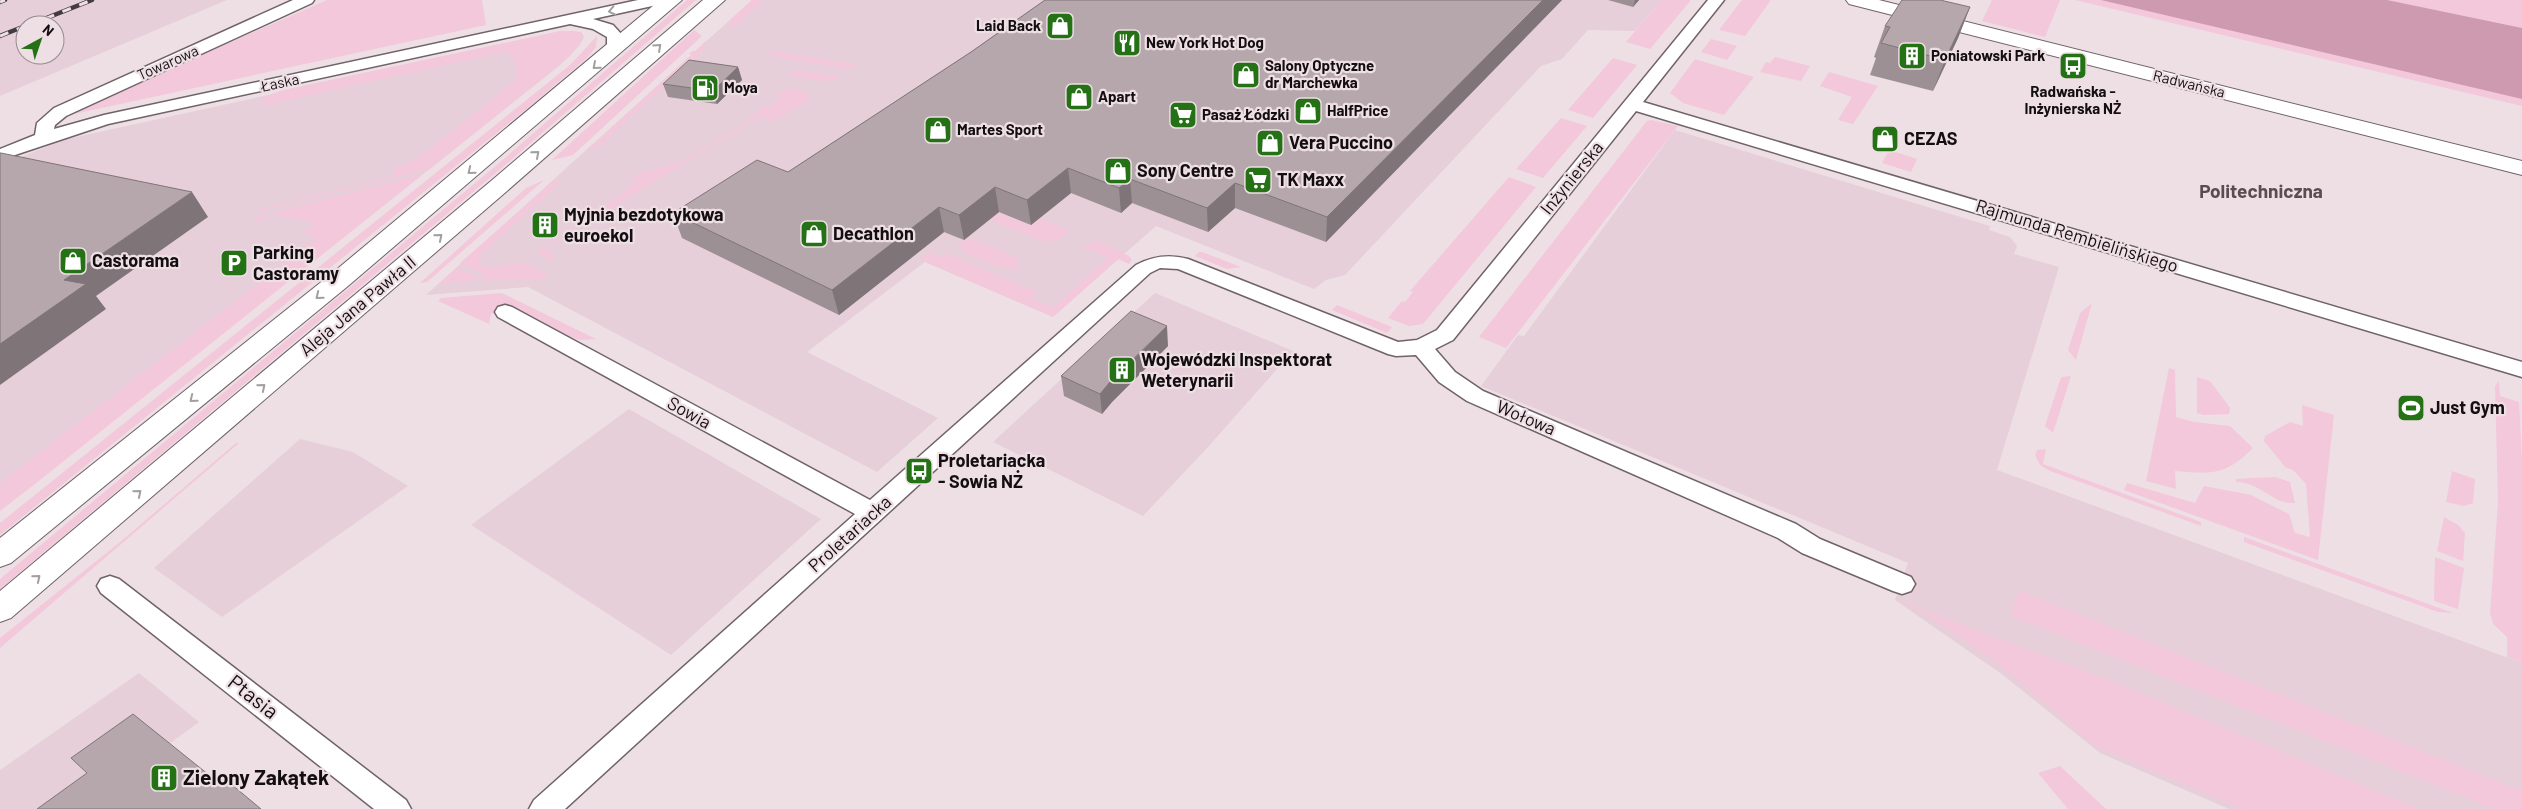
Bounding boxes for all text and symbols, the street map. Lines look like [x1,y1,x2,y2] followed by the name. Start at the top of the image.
[608,5,617,16] one-way arrow
[1045,11,1075,41] shop icon: Laid Back
[15,15,65,65] north arrow
[976,16,1041,34] place label: Laid Back
[40,20,58,39] text: N
[1112,28,1142,58] restaurant icon: New York Hot Dog
[1146,33,1264,51] place label: New York Hot Dog
[134,41,201,84] street label: Towarowa
[1897,41,1927,71] building icon: Poniatowski Park
[653,44,662,53] one-way arrow
[1931,46,2045,64] place label: Poniatowski Park
[2058,51,2088,81] bus stop icon: Radwańska - Inżynierska NŻ
[1265,56,1374,91] place label: Salony Optyczne dr Marchewka
[592,60,601,69] one-way arrow
[1231,60,1261,90] shop icon: Salony Optyczne dr Marchewka
[2151,65,2227,101] street label: Radwańska
[258,69,301,95] street label: Łaska
[690,73,720,103] fuel station icon: Moya
[724,78,758,96] place label: Moya
[1064,82,1094,112] shop icon: Apart
[2025,82,2121,117] place label: Radwańska - Inżynierska NŻ
[1098,87,1136,105] place label: Apart
[1293,96,1323,126] shop icon: HalfPrice
[1168,100,1198,130] supermarket icon: Pasaż Łódzki
[1327,101,1389,119] place label: HalfPrice
[1202,105,1289,123] place label: Pasaż Łódzki
[923,115,953,145] shop icon: Martes Sport
[957,120,1043,138] place label: Martes Sport
[1870,124,1900,154] shop icon: CEZAS
[1904,127,1958,149] place label: CEZAS
[1255,128,1285,158] shop icon: Vera Puccino
[1289,131,1393,153] place label: Vera Puccino
[1535,136,1607,218] street label: Inżynierska
[530,151,539,160] one-way arrow
[1103,156,1133,186] shop icon: Sony Centre
[1137,159,1234,181] place label: Sony Centre
[468,165,477,174] one-way arrow
[1243,165,1273,195] supermarket icon: TK Maxx
[1277,168,1344,190] place label: TK Maxx
[2199,179,2323,202] district label: Politechniczna
[1973,194,2181,276] street label: Rajmunda Rembielińskiego
[564,203,724,246] place label: Myjnia bezdotykowa euroekol
[530,210,560,240] building icon: Myjnia bezdotykowa euroekol
[799,219,829,249] shop icon: Decathlon
[833,222,914,244] place label: Decathlon
[434,233,443,242] one-way arrow
[253,241,339,284] place label: Parking Castoramy
[58,246,88,276] shop icon: Castorama
[219,248,249,278] parking icon: Parking Castoramy
[92,249,179,271] place label: Castorama
[295,250,420,360] street label: Aleja Jana Pawła II
[316,291,325,299] one-way arrow
[1141,348,1332,391] place label: Wojewódzki Inspektorat Weterynarii
[1107,355,1137,385] building icon: Wojewódzki Inspektorat Weterynarii
[257,384,266,393] one-way arrow
[664,391,715,433] street label: Sowia
[2396,393,2426,423] sports icon: Just Gym
[190,394,199,403] one-way arrow
[1493,395,1559,439] street label: Wołowa
[2430,396,2505,418] place label: Just Gym
[938,449,1045,492] place label: Proletariacka - Sowia NŻ
[904,456,934,486] bus stop icon: Proletariacka - Sowia NŻ
[133,489,142,498] one-way arrow
[803,490,895,576] street label: Proletariacka
[32,574,41,583] one-way arrow
[224,668,284,723] street label: Ptasia
[149,763,179,793] building icon: Zielony Zakątek
[183,764,329,789] place label: Zielony Zakątek

